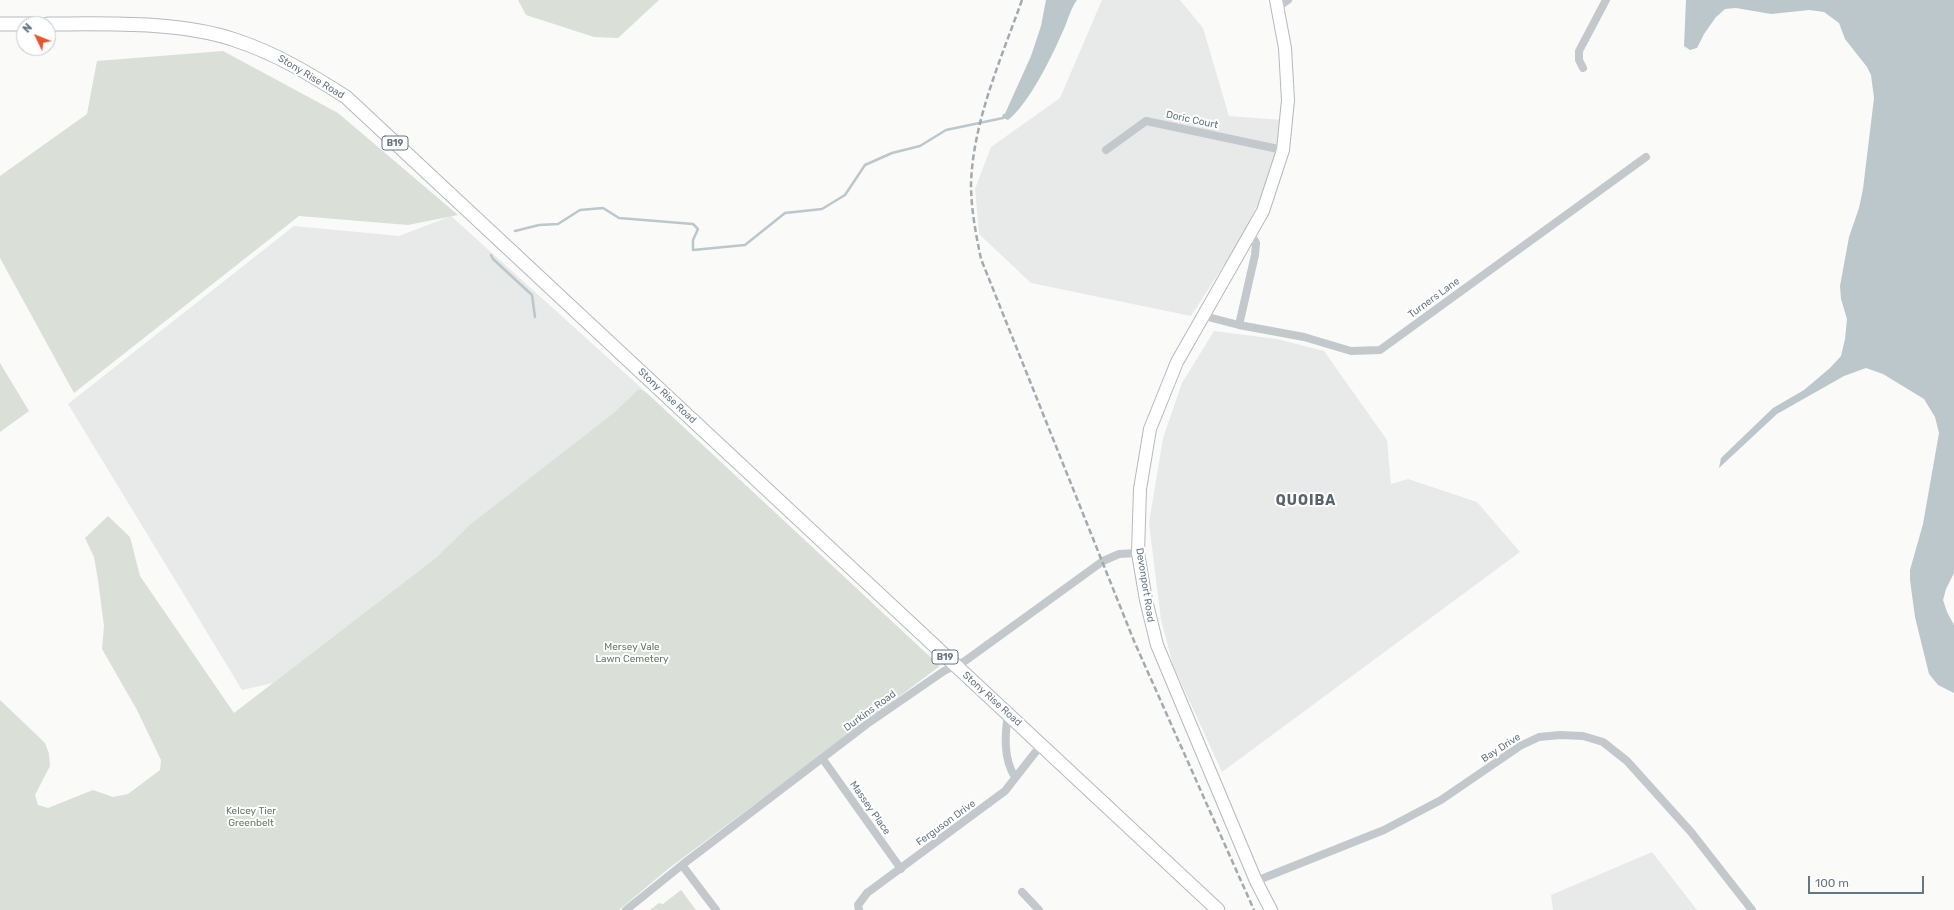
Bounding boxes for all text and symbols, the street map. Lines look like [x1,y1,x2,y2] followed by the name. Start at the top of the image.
[16,16,56,56] north arrow
[20,21,35,35] text: N
[276,52,346,102] street label: Stony Rise Road
[1165,109,1219,131] street label: Doric Court
[382,136,408,150] road number: B19
[1406,275,1462,321] street label: Turners Lane
[635,366,699,426] street label: Stony Rise Road
[1276,493,1336,509] district label: QUOIBA
[1133,547,1157,623] street label: Devonport Road
[595,641,669,664] park label: Mersey Vale Lawn Cemetery
[932,650,958,664] road number: B19
[960,669,1024,729] street label: Stony Rise Road
[842,688,898,734] street label: Durkins Road
[1479,731,1523,765] street label: Bay Drive
[847,779,893,837] street label: Massey Place
[914,797,978,849] street label: Ferguson Drive
[226,805,276,828] park label: Kelcey Tier Greenbelt
[1810,868,1926,894] scale bar
[1815,876,1849,890] text: 100 m

